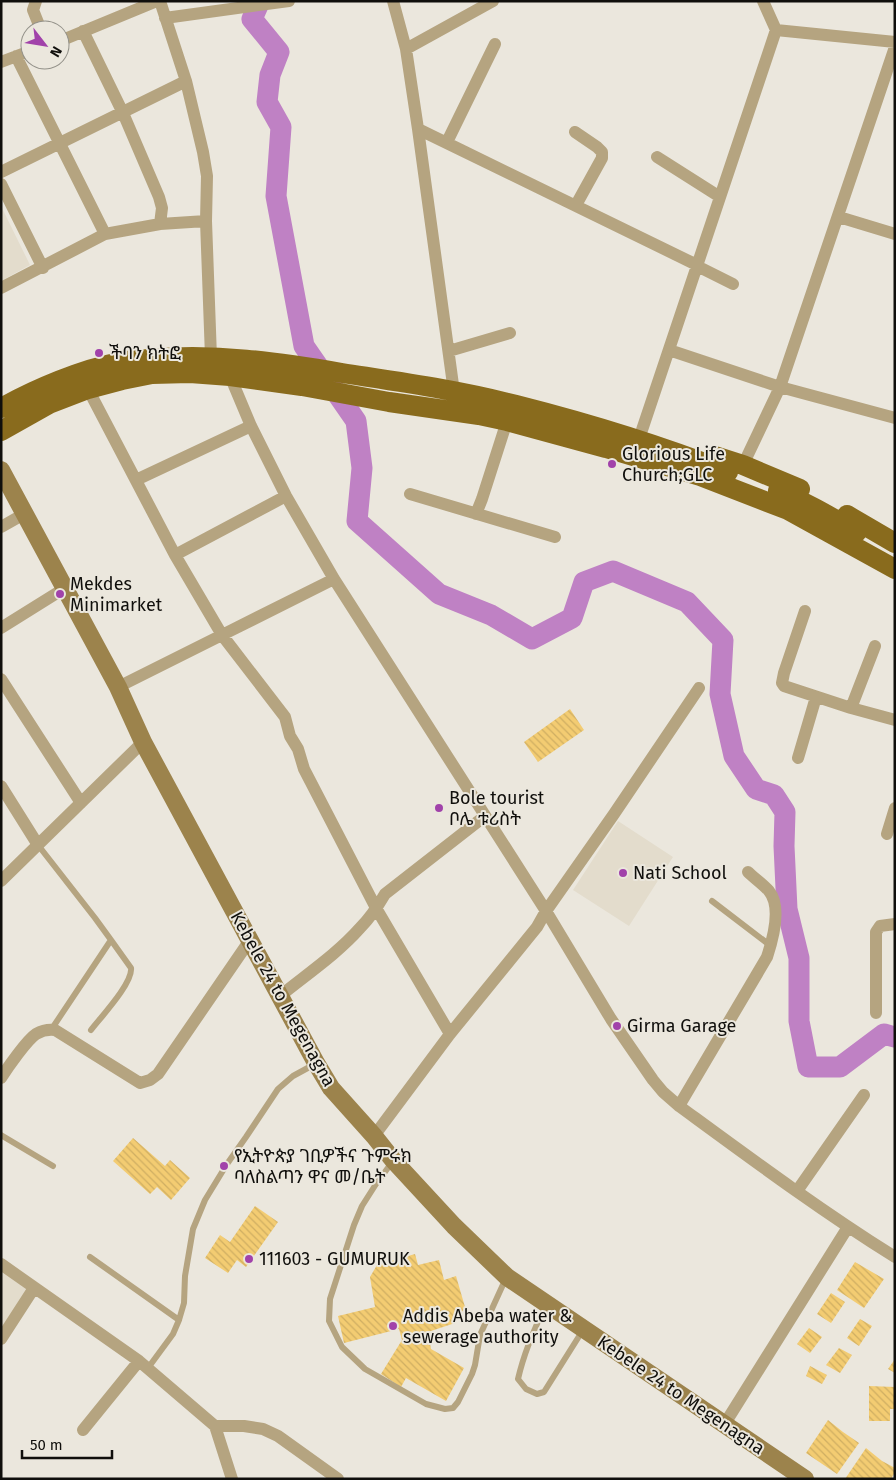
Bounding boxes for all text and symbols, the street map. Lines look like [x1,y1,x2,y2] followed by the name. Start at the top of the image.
[20,20,70,70] north arrow
[46,43,65,60] text: N
[109,342,181,364] place label: ችባን ክትፎ
[93,347,105,359] marker: ችባን ክትፎ
[622,443,725,486] place label: Glorious Life Church;GLC
[606,458,618,470] marker: Glorious Life Church;GLC
[70,573,163,616] place label: Mekdes Minimarket
[54,588,66,600] marker: Mekdes Minimarket
[449,787,545,830] place label: Bole tourist ቦሌ ቱሪስት
[433,802,445,814] marker: Bole tourist ቦሌ ቱሪስት
[633,862,727,884] place label: Nati School
[617,867,629,879] marker: Nati School
[226,907,340,1091] street label: Kebele 24 to Megenagna
[627,1015,736,1037] place label: Girma Garage
[611,1020,623,1032] marker: Girma Garage
[234,1145,412,1188] place label: የኢትዮጵያ ገቢዎችና ጉምሩክ ባለስልጣን ዋና መ/ቤት
[218,1160,230,1172] marker: የኢትዮጵያ ገቢዎችና ጉምሩክ ባለስልጣን ዋና መ/ቤት
[259,1248,410,1270] place label: 111603 - GUMURUK
[243,1253,255,1265] marker: 111603 - GUMURUK
[403,1305,572,1348] place label: Addis Abeba water & sewerage authority
[387,1320,399,1332] marker: Addis Abeba water & sewerage authority
[593,1331,769,1459] street label: Kebele 24 to Megenagna
[22,1428,112,1460] scale bar
[30,1436,63,1454] text: 50 m

